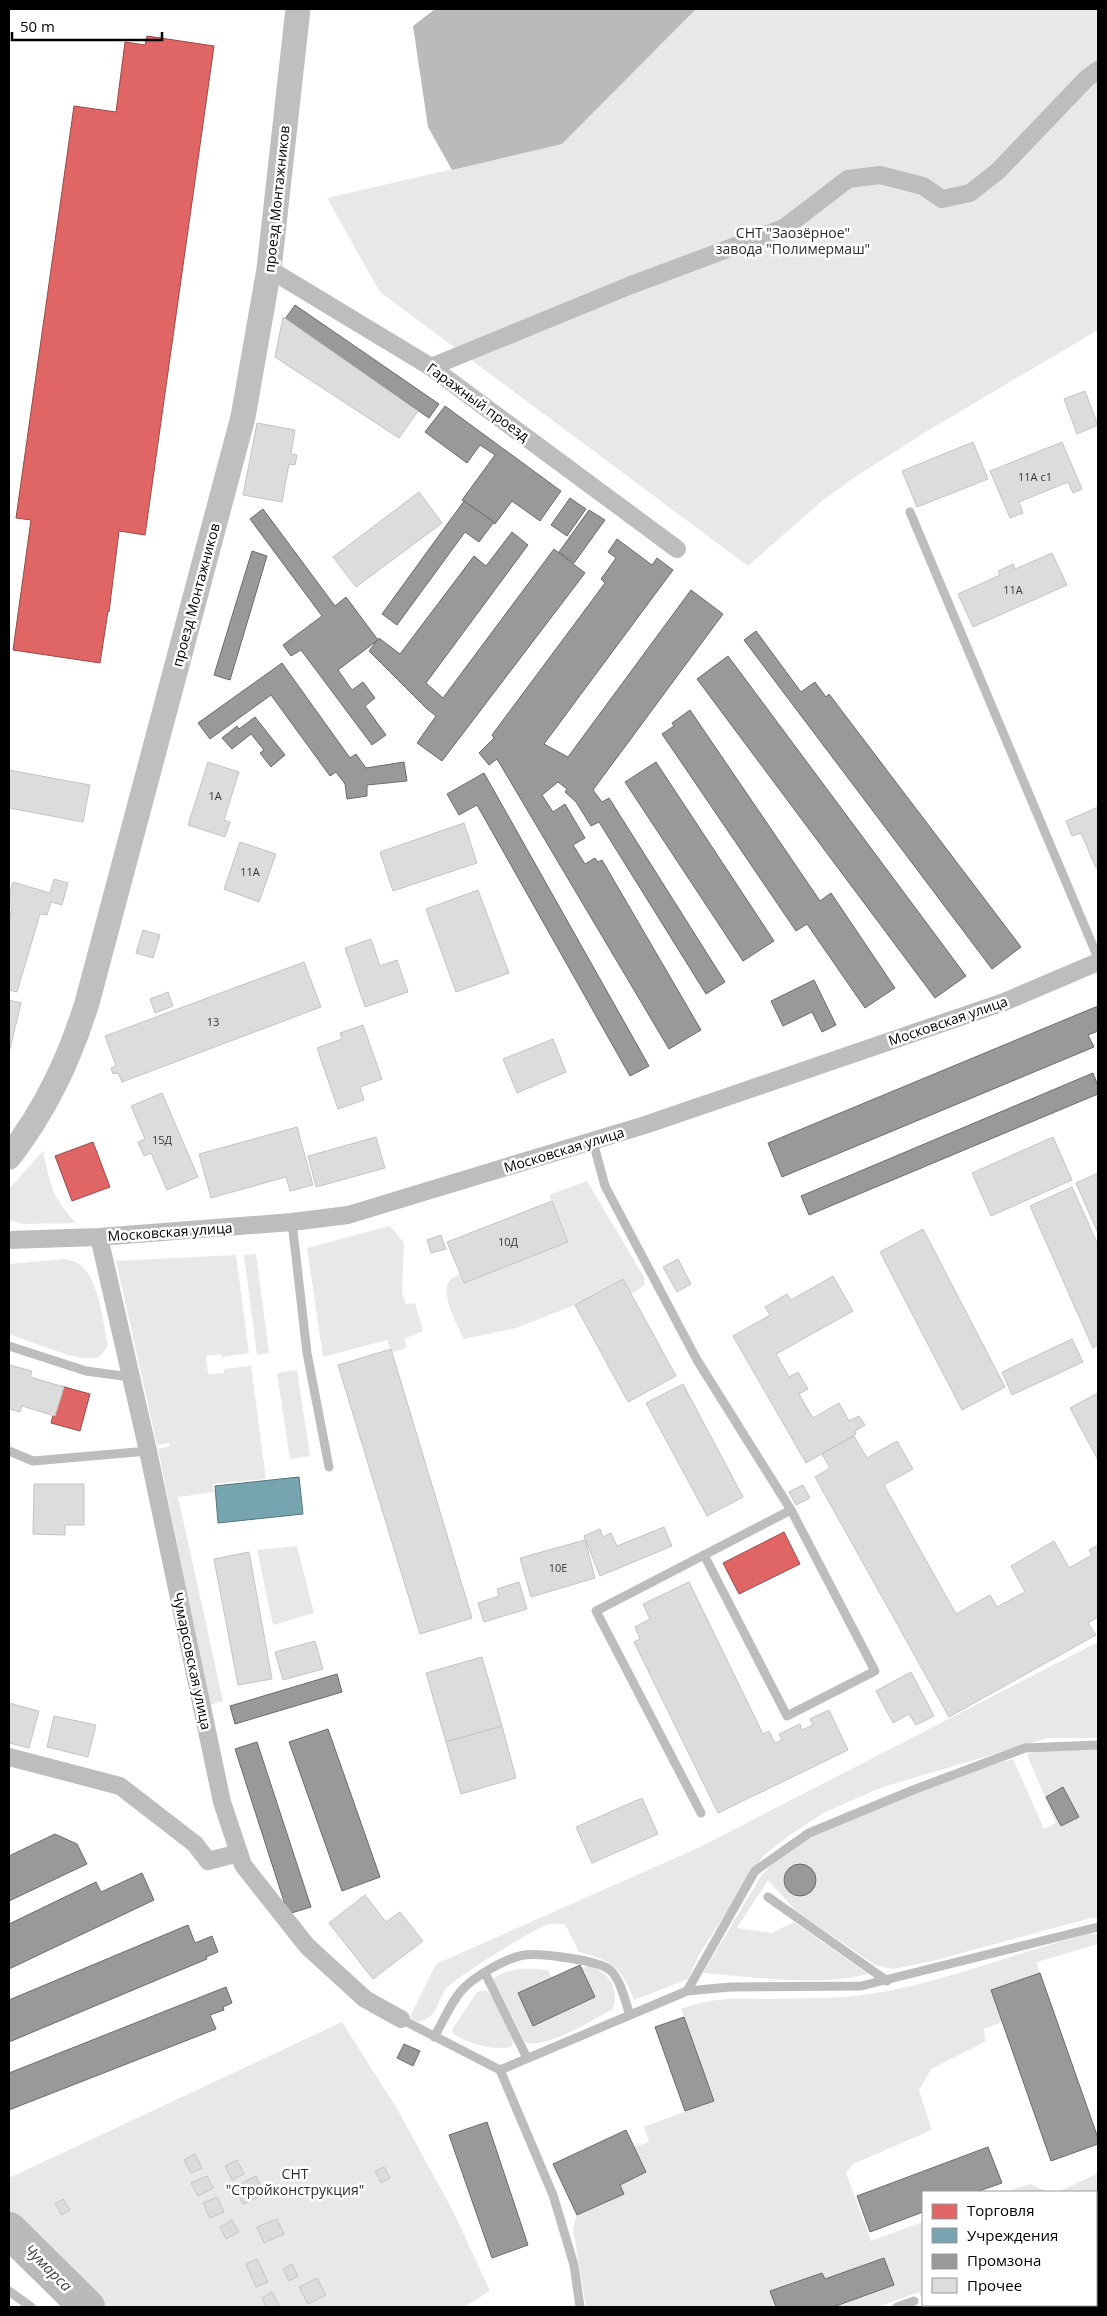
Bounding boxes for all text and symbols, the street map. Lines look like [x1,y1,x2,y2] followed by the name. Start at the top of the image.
[12,10,162,42] scale bar
[20,16,55,36] text: 50 m
[259,124,294,274] street label: проезд Монтажников
[716,223,870,258] park label: СНТ "Заозёрное" завода "Полимермаш"
[423,358,533,445] street label: Гаражный проезд
[1018,469,1052,484] house number: 11А с1
[167,521,224,669] street label: проезд Монтажников
[1003,582,1023,597] house number: 11А
[208,788,222,803] house number: 1А
[240,864,260,879] house number: 11А
[886,991,1010,1050] street label: Московская улица
[207,1014,219,1029] house number: 13
[501,1122,626,1177] street label: Московская улица
[152,1132,173,1147] house number: 15Д
[107,1218,233,1245] street label: Московская улица
[498,1234,519,1249] house number: 10Д
[549,1560,567,1575] house number: 10Е
[169,1590,216,1731] street label: Чумарсовская улица
[226,2164,364,2199] park label: СНТ "Стройконструкция"
[922,2191,1097,2306] legend
[967,2200,1034,2220] text: Торговля
[967,2225,1058,2245] text: Учреждения
[21,2239,77,2296] water label: Чумарса
[967,2250,1041,2270] text: Промзона
[967,2275,1022,2295] text: Прочее

